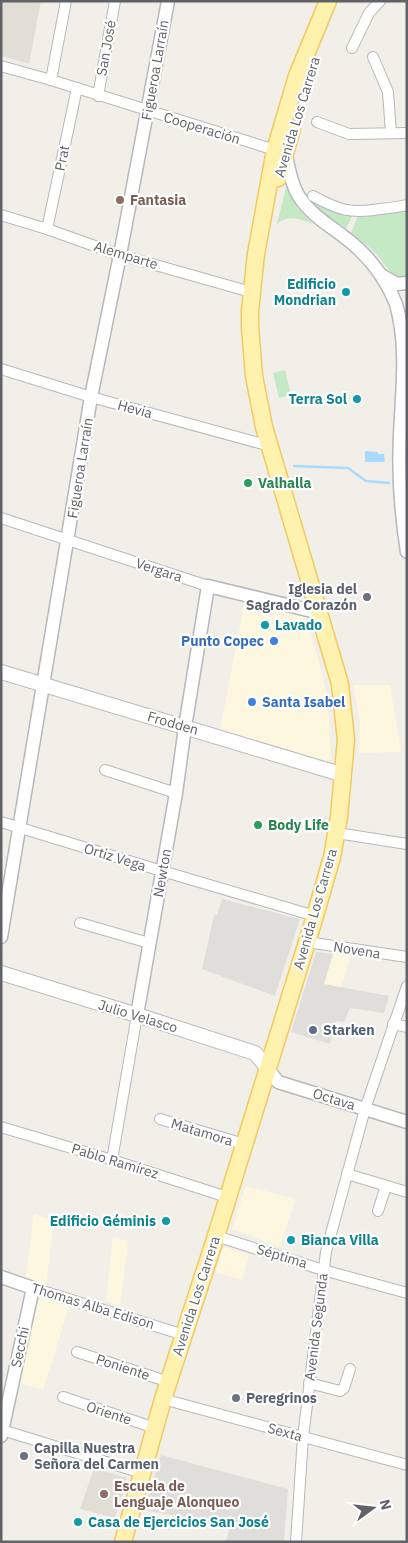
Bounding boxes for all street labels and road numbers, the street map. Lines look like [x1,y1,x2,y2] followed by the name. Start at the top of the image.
[92,18,120,77] street label: San José
[137,18,173,122] street label: Figueroa Larraín
[270,54,324,179] street label: Avenida Los Carrera
[162,108,242,148] street label: Cooperación
[51,143,74,173] street label: Prat
[92,237,160,273] street label: Alemparte
[116,396,155,422] street label: Hevia
[63,416,97,520] street label: Figueroa Larraín
[133,554,185,586] street label: Vergara
[145,707,201,739] street label: Frodden
[82,839,149,875] street label: Ortiz Vega
[289,846,341,972] street label: Avenida Los Carrera
[149,847,175,899] street label: Newton
[332,937,382,963] street label: Novena
[96,995,180,1037] street label: Julio Velasco
[311,1084,358,1114] street label: Octava
[169,1114,236,1150] street label: Matamora
[69,1139,161,1183] street label: Pablo Ramírez
[168,1233,224,1358] street label: Avenida Los Carrera
[255,1240,310,1272] street label: Séptima
[300,1272,332,1382] street label: Avenida Segunda
[29,1279,157,1333] street label: Thomas Alba Edison
[7,1325,33,1369] street label: Secchi
[94,1350,153,1384] street label: Poniente
[84,1397,134,1429] street label: Oriente
[266,1419,305,1445] street label: Sexta

